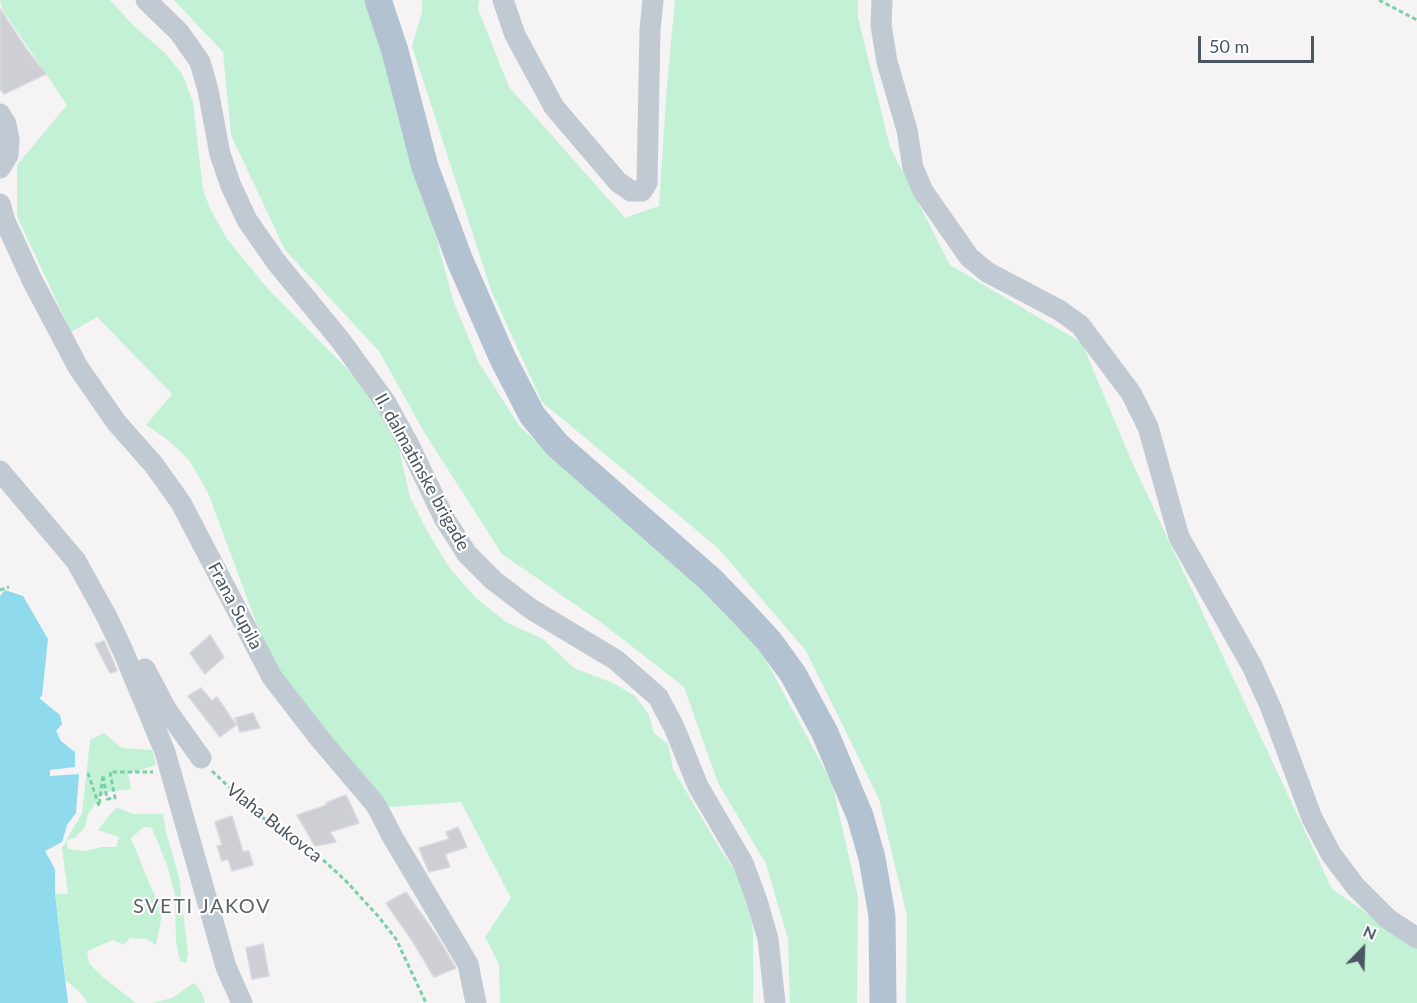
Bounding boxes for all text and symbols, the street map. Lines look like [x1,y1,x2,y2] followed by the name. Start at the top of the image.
[1201,24,1316,62] scale bar
[1209,35,1249,57] text: 50 m
[370,390,474,554] street label: II. dalmatinske brigade
[203,559,267,653] street label: Frana Supila
[222,779,326,867] street label: Vlaha Bukovca
[133,895,271,919] district label: SVETI JAKOV
[1333,919,1393,979] north arrow
[1361,921,1380,943] text: N

